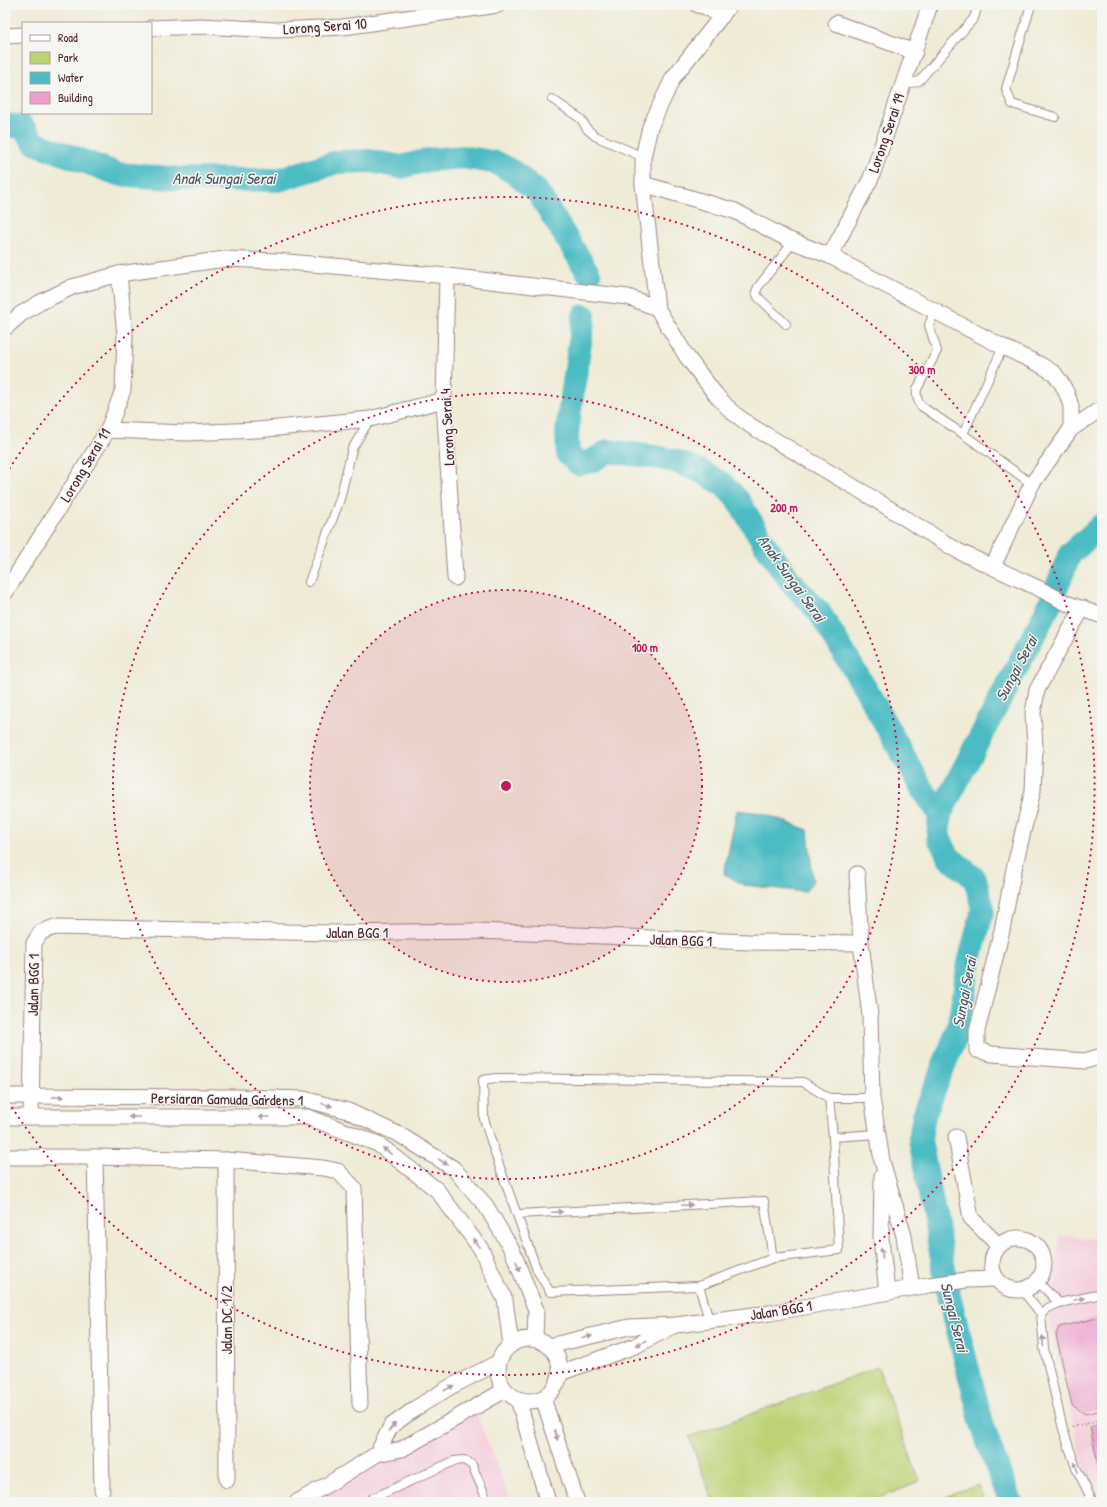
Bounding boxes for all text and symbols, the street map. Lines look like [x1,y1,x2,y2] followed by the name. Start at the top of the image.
[282,13,368,39] street label: Lorong Serai 10
[22,22,152,114] legend
[58,29,78,46] text: Road
[58,49,78,66] text: Park
[58,69,84,86] text: Water
[58,89,93,106] text: Building
[863,90,910,175] street label: Lorong Serai 19
[173,167,277,189] water label: Anak Sungai Serai
[908,361,936,378] text: 300 m
[434,387,460,466] street label: Lorong Serai 4
[55,424,115,506] street label: Lorong Serai 11
[770,499,798,516] text: 200 m
[753,530,832,627] water label: Anak Sungai Serai
[990,630,1043,705] water label: Sungai Serai
[632,639,658,656] text: 100 m
[499,779,513,793] centre of rings
[326,922,388,943] street label: Jalan BGG 1
[649,928,713,952] street label: Jalan BGG 1
[946,953,982,1029] water label: Sungai Serai
[22,954,44,1016] street label: Jalan BGG 1
[151,1087,303,1111] street label: Persiaran Gamuda Gardens 1
[52,1094,65,1100] one-way arrow
[321,1102,333,1108] one-way arrow
[127,1114,140,1120] one-way arrow
[257,1114,270,1120] one-way arrow
[381,1146,392,1155] one-way arrow
[438,1158,448,1166] one-way arrow
[681,1202,693,1209] one-way arrow
[551,1209,564,1215] one-way arrow
[472,1238,480,1248] one-way arrow
[879,1247,885,1259] one-way arrow
[516,1261,522,1273] one-way arrow
[936,1280,975,1356] water label: Sungai Serai
[216,1285,237,1355] street label: Jalan DC 1/2
[749,1295,813,1325] street label: Jalan BGG 1
[1073,1296,1085,1302] one-way arrow
[581,1334,593,1340] one-way arrow
[1040,1335,1047,1347] one-way arrow
[635,1339,647,1346] one-way arrow
[443,1384,455,1391] one-way arrow
[388,1422,396,1433] one-way arrow
[553,1429,559,1441] one-way arrow
[1073,1460,1079,1472] one-way arrow

